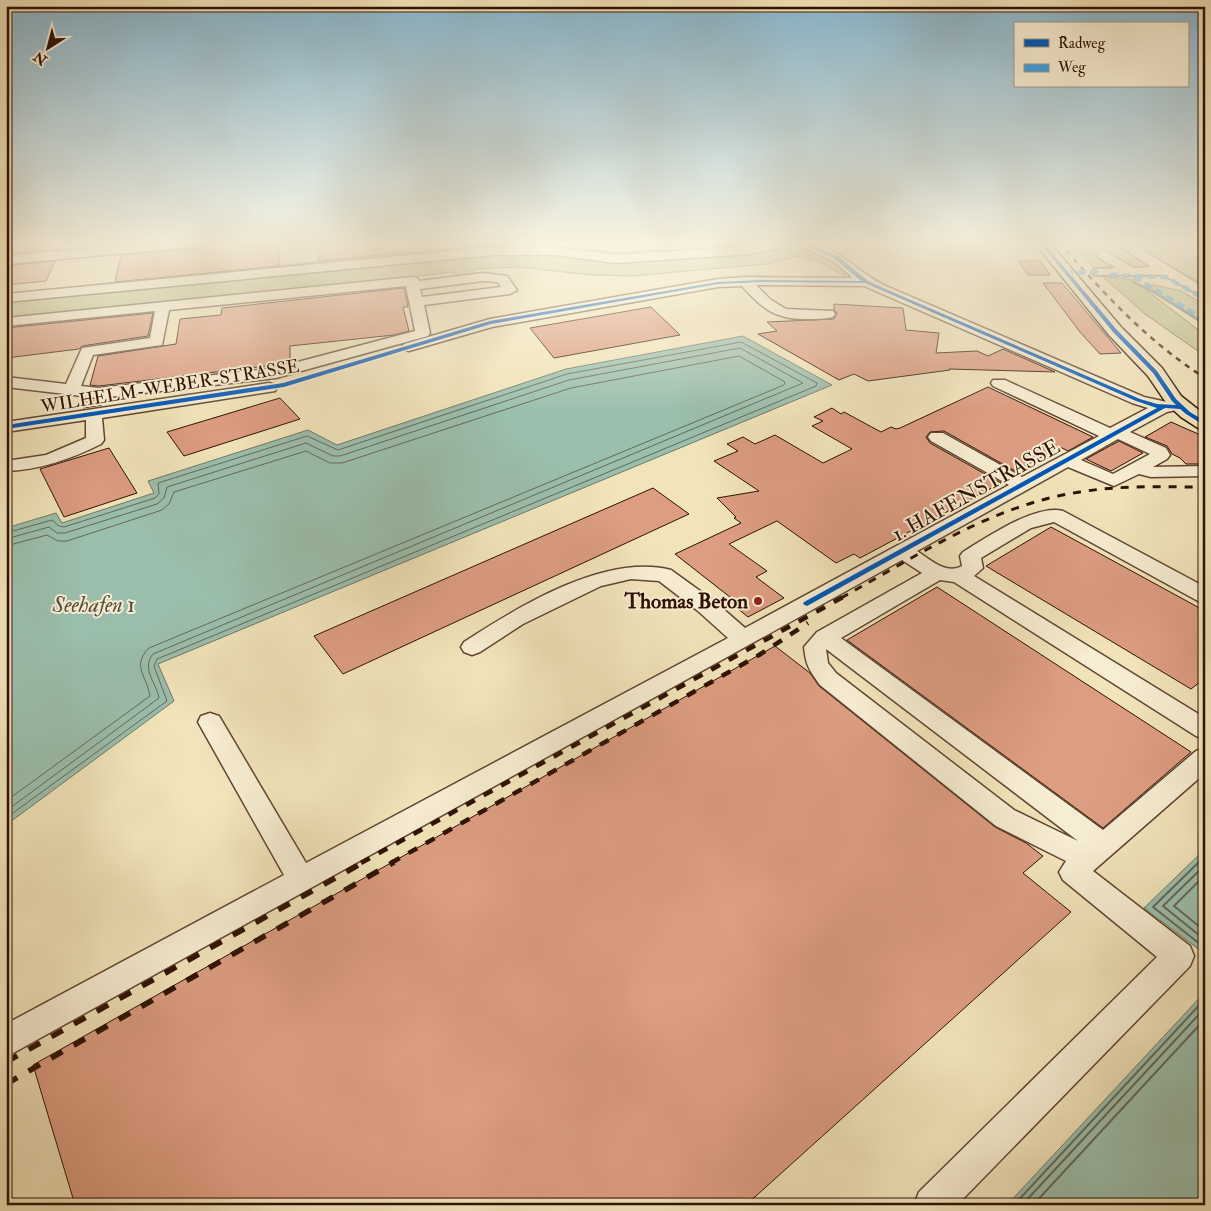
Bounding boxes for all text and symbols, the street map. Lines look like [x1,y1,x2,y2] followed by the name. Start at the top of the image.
[22,22,72,72] north arrow
[1014,22,1188,88] legend
[1058,34,1106,53] text: Radweg
[30,47,52,69] text: N
[1057,58,1086,77] text: Weg
[38,355,301,418] street label: WILHELM-WEBER-STRASSE
[888,433,1065,548] street label: 1. HAFENSTRASSE
[624,588,748,615] place label: Thomas Beton
[52,591,135,619] water label: Seehafen 1
[752,595,764,607] marker: Thomas Beton

